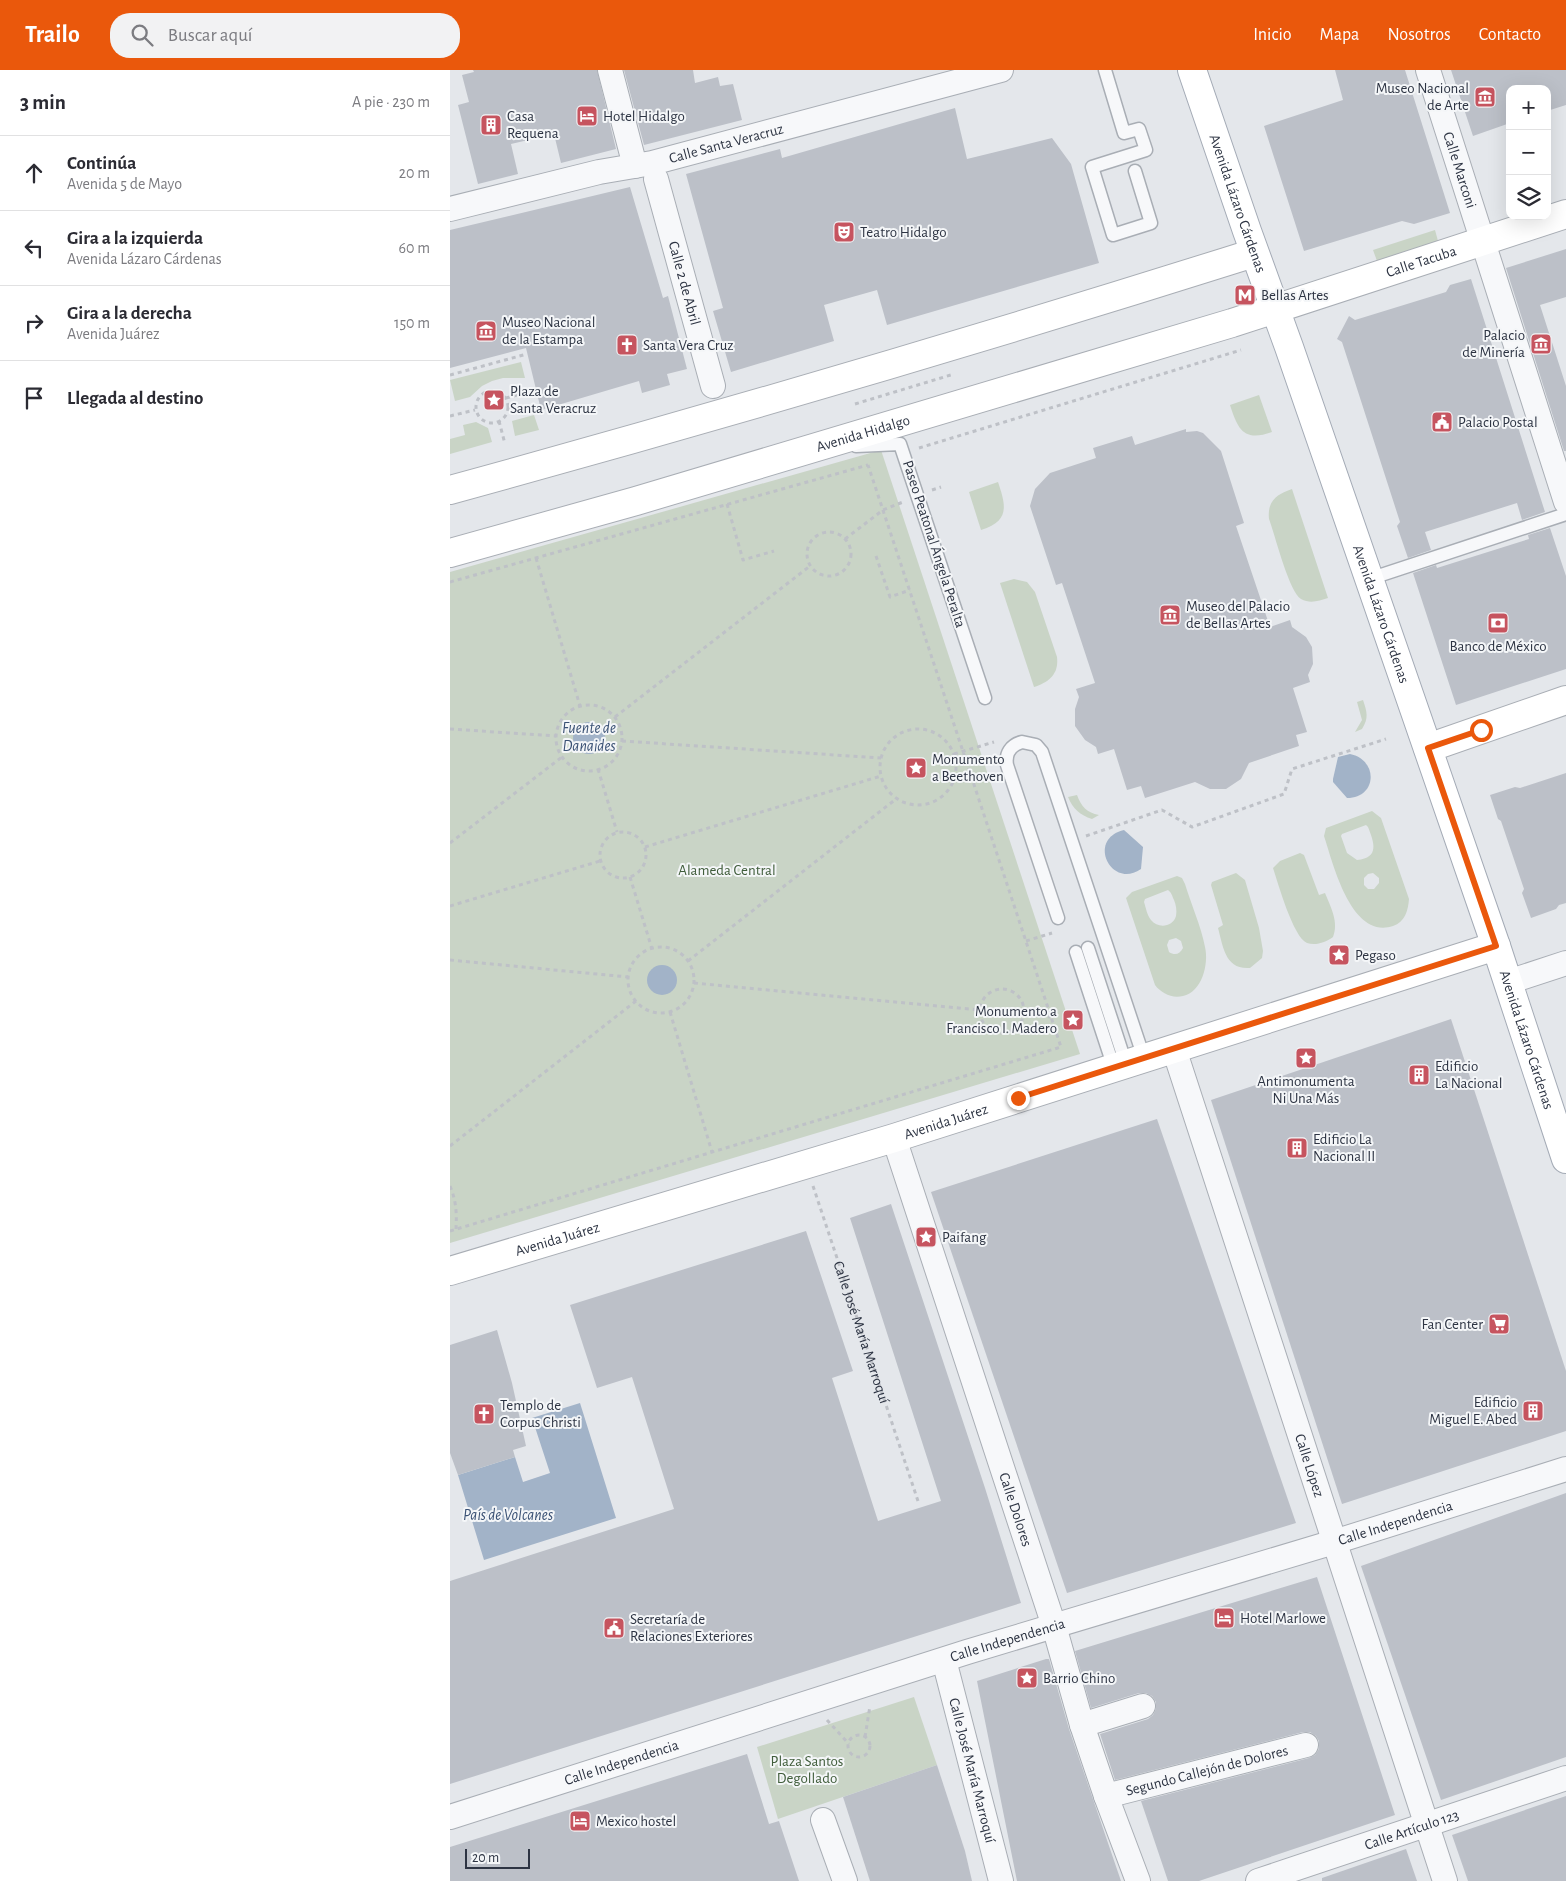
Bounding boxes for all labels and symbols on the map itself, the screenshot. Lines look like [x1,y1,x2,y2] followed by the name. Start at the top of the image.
[1376,81,1469,113] place label: Museo Nacional de Arte
[1473,85,1497,109] museum icon: Museo Nacional de Arte
[575,104,599,128] hotel icon: Hotel Hidalgo
[507,109,559,141] place label: Casa Requena
[603,109,685,124] place label: Hotel Hidalgo
[479,113,503,137] building icon: Casa Requena
[667,121,785,166] street label: Calle Santa Veracruz
[1441,130,1479,210] street label: Calle Marconi
[1207,132,1269,274] street label: Avenida Lázaro Cárdenas
[832,220,856,244] theatre icon: Teatro Hidalgo
[860,225,947,240] place label: Teatro Hidalgo
[666,239,703,327] street label: Calle 2 de Abril
[1384,243,1458,280] street label: Calle Tacuba
[1233,283,1257,307] metro station icon: Bellas Artes
[1261,288,1329,303] place label: Bellas Artes
[502,315,595,347] place label: Museo Nacional de la Estampa
[474,319,498,343] museum icon: Museo Nacional de la Estampa
[1462,328,1525,360] place label: Palacio de Minería
[1529,332,1553,356] museum icon: Palacio de Minería
[615,333,639,357] church icon: Santa Vera Cruz
[643,338,733,353] place label: Santa Vera Cruz
[510,384,596,416] place label: Plaza de Santa Veracruz
[482,388,506,412] place icon: Plaza de Santa Veracruz
[1430,410,1454,434] public building icon: Palacio Postal
[814,412,912,454] street label: Avenida Hidalgo
[1458,415,1538,430] place label: Palacio Postal
[900,458,970,630] street label: Paseo Peatonal Ángela Peralta
[1350,543,1412,685] street label: Avenida Lázaro Cárdenas
[1186,599,1290,631] place label: Museo del Palacio de Bellas Artes
[1158,603,1182,627] museum icon: Museo del Palacio de Bellas Artes
[1486,611,1510,635] bank icon: Banco de México
[1449,639,1547,654] place label: Banco de México
[1470,719,1493,742] route start
[562,720,616,754] water label: Fuente de Danaides
[932,752,1005,784] place label: Monumento a Beethoven
[904,756,928,780] place icon: Monumento a Beethoven
[678,863,776,878] park label: Alameda Central
[1327,943,1351,967] place icon: Pegaso
[1355,948,1396,963] place label: Pegaso
[1497,968,1557,1111] street label: Avenida Lázaro Cárdenas
[946,1004,1057,1036] place label: Monumento a Francisco I. Madero
[1061,1008,1085,1032] place icon: Monumento a Francisco I. Madero
[1294,1046,1318,1070] place icon: Antimonumenta Ni Una Más
[1435,1059,1503,1091] place label: Edificio La Nacional
[1407,1063,1431,1087] building icon: Edificio La Nacional
[1257,1074,1355,1106] place label: Antimonumenta Ni Una Más
[1007,1087,1030,1110] route end
[902,1101,990,1142] street label: Avenida Juárez
[1313,1132,1375,1164] place label: Edificio La Nacional II
[1285,1136,1309,1160] building icon: Edificio La Nacional II
[513,1219,601,1259] street label: Avenida Juárez
[914,1225,938,1249] place icon: Paifang
[942,1230,987,1245] place label: Paifang
[831,1259,893,1406] street label: Calle José María Marroquí
[1487,1312,1511,1336] supermarket icon: Fan Center
[1421,1317,1483,1332] place label: Fan Center
[1429,1395,1517,1427] place label: Edificio Miguel E. Abed
[500,1398,581,1430] place label: Templo de Corpus Christi
[1521,1399,1545,1423] building icon: Edificio Miguel E. Abed
[472,1402,496,1426] church icon: Templo de Corpus Christi
[1292,1432,1327,1499] street label: Calle López
[997,1471,1035,1548] street label: Calle Dolores
[1336,1498,1454,1548] street label: Calle Independencia
[463,1507,553,1523] water label: País de Volcanes
[1212,1606,1236,1630] hotel icon: Hotel Marlowe
[1240,1611,1326,1626] place label: Hotel Marlowe
[630,1612,753,1644] place label: Secretaría de Relaciones Exteriores
[602,1616,626,1640] public building icon: Secretaría de Relaciones Exteriores
[948,1616,1067,1664] street label: Calle Independencia
[1015,1666,1039,1690] place icon: Barrio Chino
[1043,1671,1115,1686] place label: Barrio Chino
[947,1696,998,1845] street label: Calle José María Marroquí
[562,1737,681,1788] street label: Calle Independencia
[1124,1742,1289,1798] street label: Segundo Callejón de Dolores
[771,1754,843,1786] park label: Plaza Santos Degollado
[1362,1807,1461,1852] street label: Calle Artículo 123
[568,1809,592,1833] hotel icon: Mexico hostel
[596,1814,676,1829] place label: Mexico hostel
[465,1846,530,1869] scale bar

